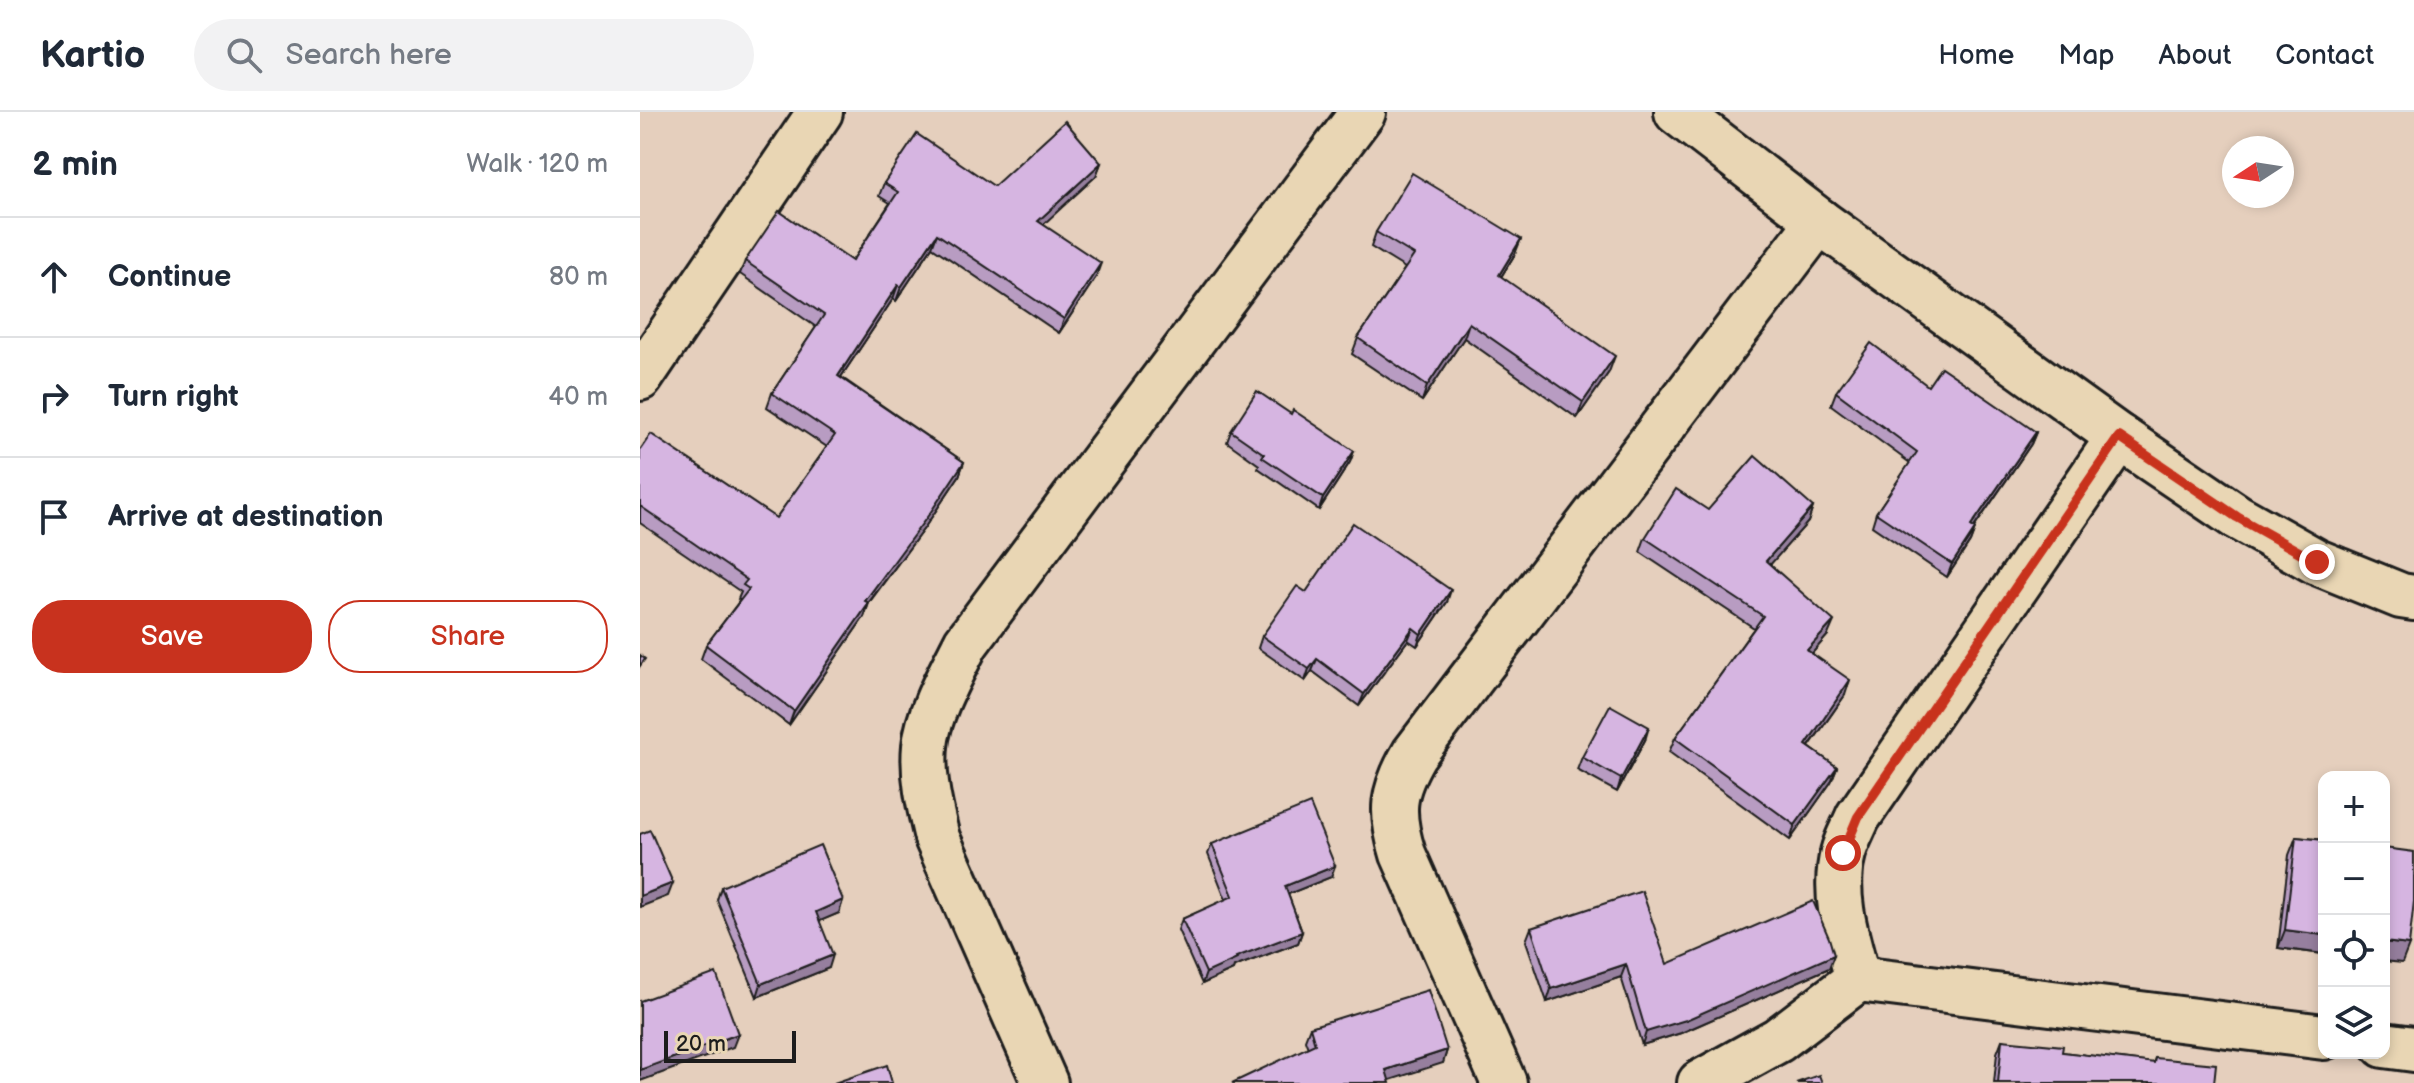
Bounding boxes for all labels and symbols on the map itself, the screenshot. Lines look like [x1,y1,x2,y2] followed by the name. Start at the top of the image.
[2222,136,2294,208] north arrow
[2299,544,2335,580] route end
[1825,835,1861,871] route start
[664,1027,796,1063] scale bar

